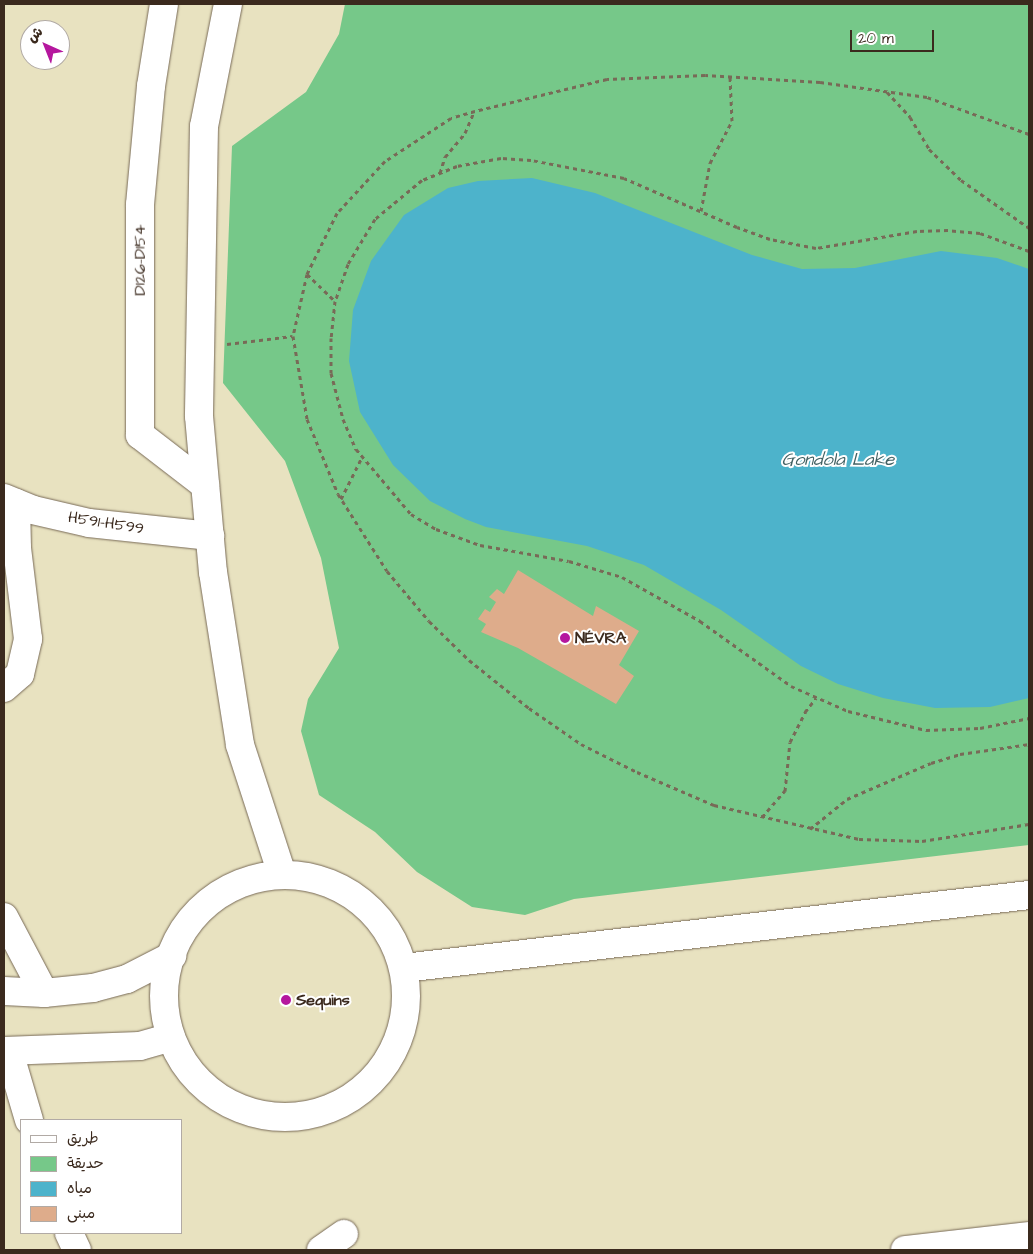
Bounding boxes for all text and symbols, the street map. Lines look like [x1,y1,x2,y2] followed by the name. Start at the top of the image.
[20,20,70,70] north arrow
[853,20,937,52] scale bar
[23,22,48,47] text: ش
[858,28,894,49] text: 20 m
[130,224,150,296] street label: D126-D154
[782,449,894,471] water label: Gondola Lake
[67,508,145,538] street label: H591-H599
[575,628,626,648] place label: NÉVRA
[559,632,571,644] marker: NÉVRA
[296,990,350,1010] place label: Sequins
[280,994,292,1006] marker: Sequins
[20,1119,182,1234] legend
[67,1128,99,1149] text: طريق
[67,1153,104,1174] text: حديقة
[67,1178,92,1199] text: مياه
[67,1203,95,1224] text: مبنى

